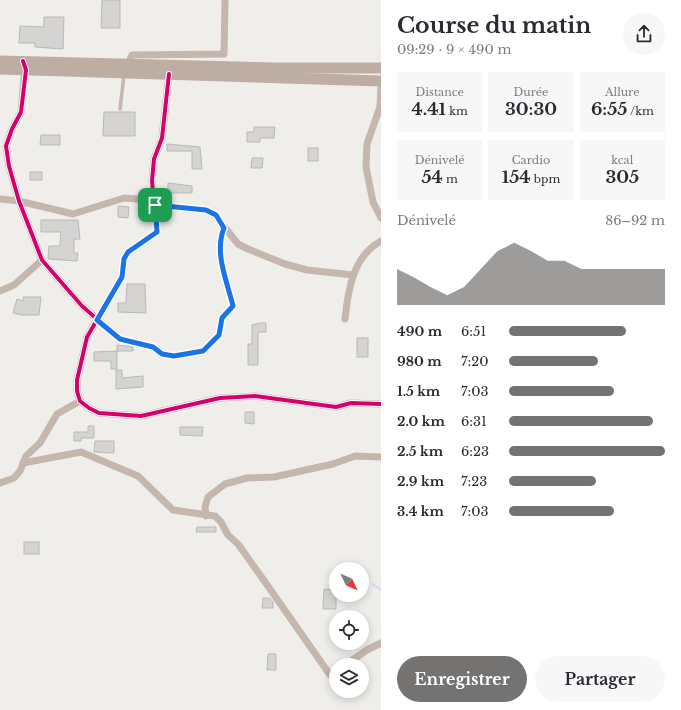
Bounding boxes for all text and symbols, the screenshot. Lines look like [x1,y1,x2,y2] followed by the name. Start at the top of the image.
[397,12,591,39] text: Course du matin
[623,13,665,55] button: share
[397,41,511,58] text: 09:29 · 9 × 490 m
[415,85,464,99] text: Distance
[514,85,548,99] text: Durée
[605,85,640,99] text: Allure
[412,99,446,120] text: 4.41
[505,99,557,120] text: 30:30
[591,99,627,120] text: 6:55
[446,104,468,118] text: km
[627,104,654,118] text: /km
[415,153,465,167] text: Dénivelé
[512,153,550,167] text: Cardio
[611,153,633,167] text: kcal
[421,167,443,188] text: 54
[502,167,531,188] text: 154
[605,167,639,188] text: 305
[443,172,458,186] text: m
[531,172,560,186] text: bpm
[138,188,172,222] pin
[144,194,166,216] icon: arrive
[397,212,456,229] text: Dénivelé
[605,212,665,229] text: 86–92 m
[397,323,442,340] text: 490 m
[461,323,486,340] text: 6:51
[397,353,442,370] text: 980 m
[461,353,489,370] text: 7:20
[397,383,440,400] text: 1.5 km
[461,383,489,400] text: 7:03
[397,413,445,430] text: 2.0 km
[461,413,487,430] text: 6:31
[397,443,443,460] text: 2.5 km
[461,443,489,460] text: 6:23
[397,473,444,490] text: 2.9 km
[461,473,487,490] text: 7:23
[397,503,444,520] text: 3.4 km
[461,503,489,520] text: 7:03
[329,562,369,602] north arrow
[329,562,369,698] map controls
[329,610,369,650] button: locate
[397,656,527,702] button: Enregistrer
[535,656,665,702] button: Partager
[329,658,369,698] button: layers

